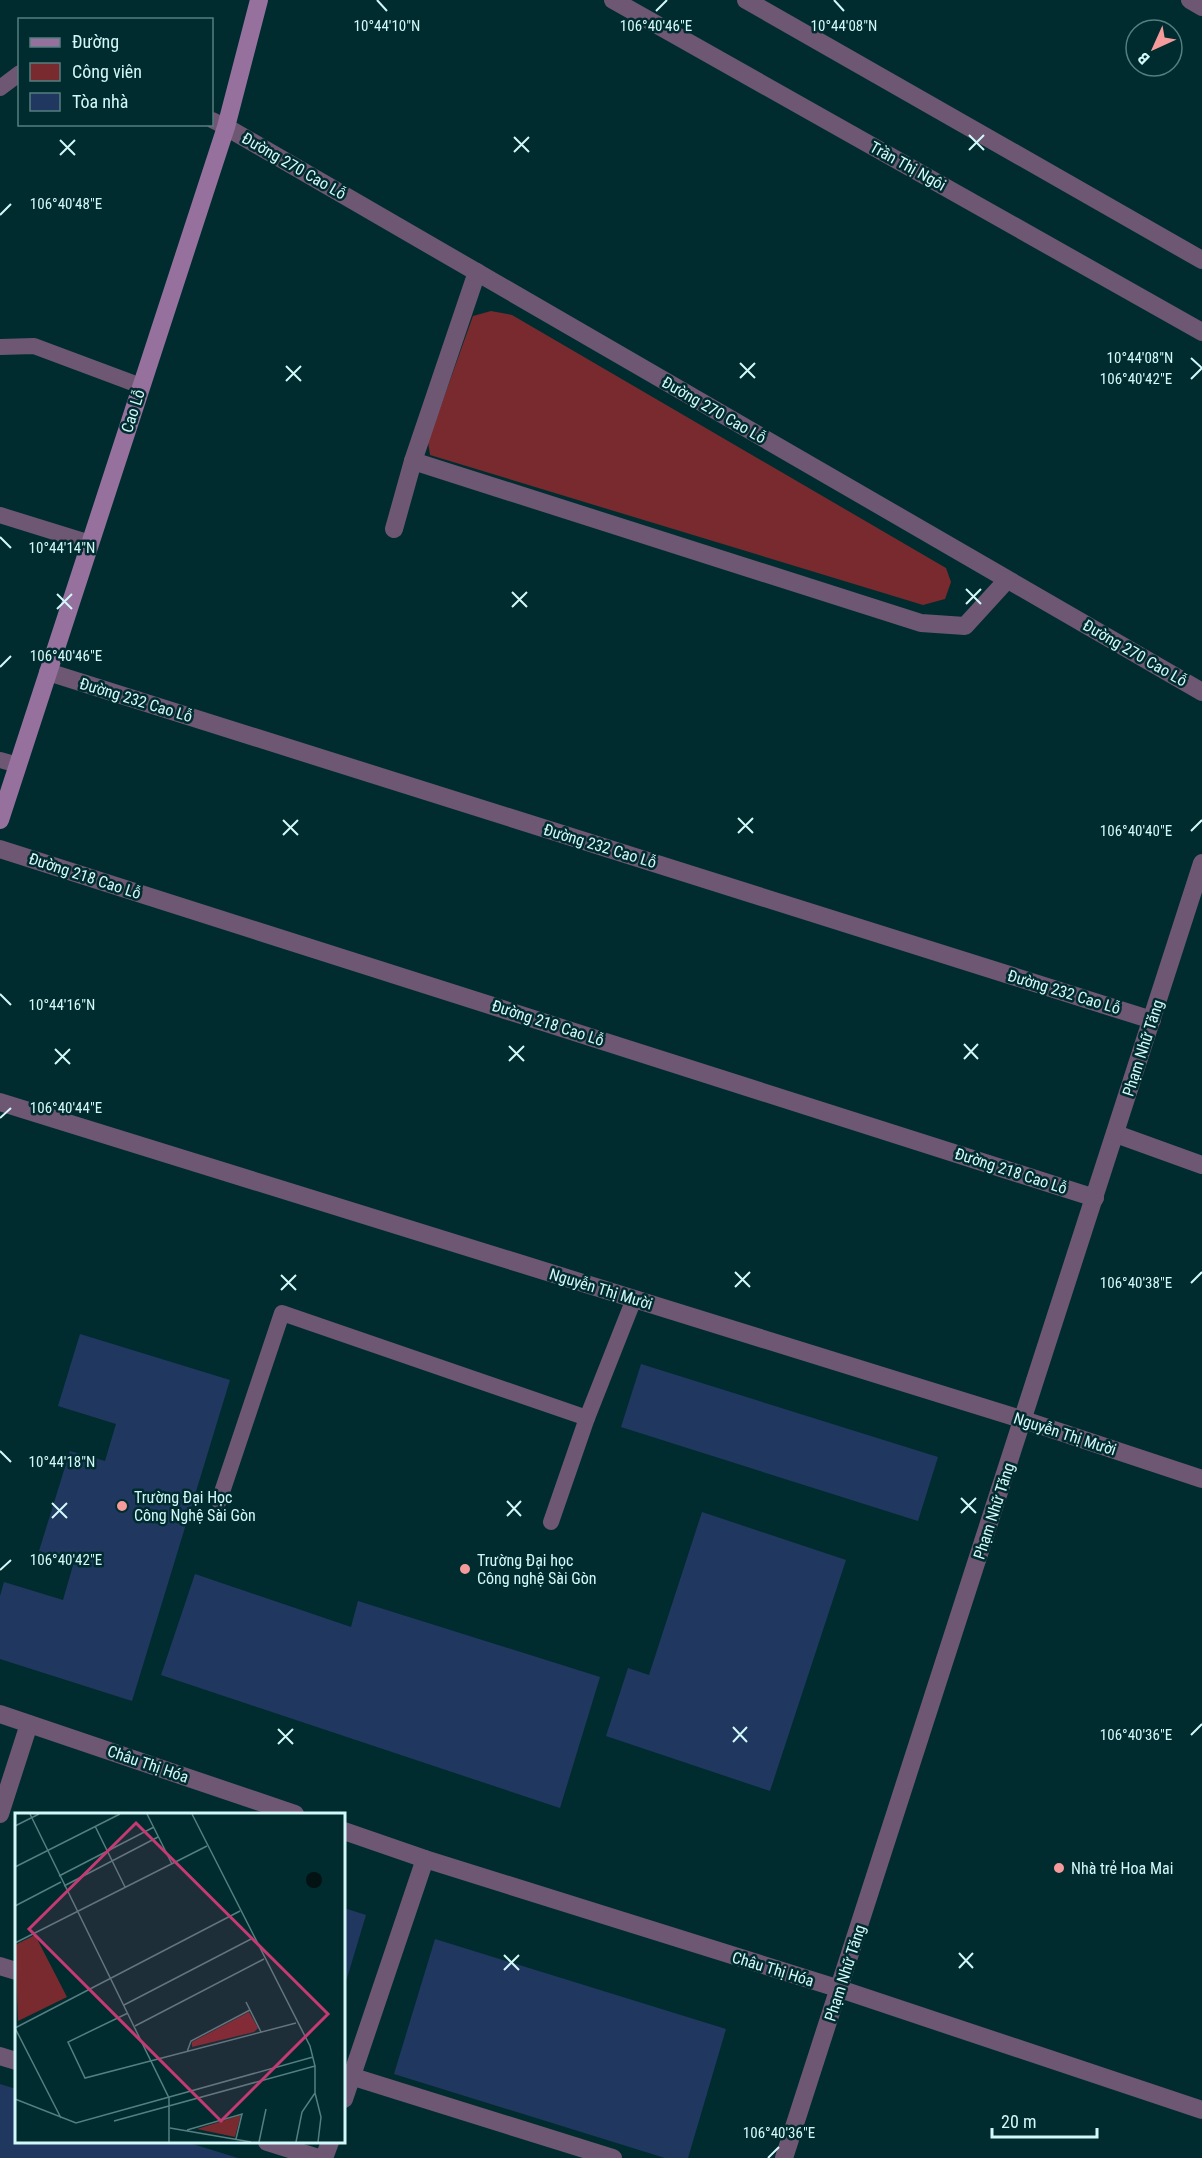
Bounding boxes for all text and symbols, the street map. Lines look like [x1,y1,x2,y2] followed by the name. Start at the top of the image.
[354,17,420,35] text: 10°44'10"N
[620,17,692,35] text: 106°40'46"E
[811,17,877,35] text: 10°44'08"N
[18,18,213,126] legend
[1124,18,1184,78] north arrow
[72,31,119,52] text: Đường
[1134,48,1154,68] text: B
[72,61,142,82] text: Công viên
[72,91,128,112] text: Tòa nhà
[239,129,349,203] street label: Đường 270 Cao Lỗ
[867,137,949,195] street label: Trần Thị Ngôi
[30,195,102,213] text: 106°40'48"E
[1107,349,1173,367] text: 10°44'08"N
[1100,370,1172,388] text: 106°40'42"E
[659,373,769,447] street label: Đường 270 Cao Lỗ
[117,387,149,435] street label: Cao Lỗ
[29,539,95,557] text: 10°44'14"N
[1080,616,1190,690] street label: Đường 270 Cao Lỗ
[30,647,102,665] text: 106°40'46"E
[77,674,195,726] street label: Đường 232 Cao Lỗ
[541,820,659,872] street label: Đường 232 Cao Lỗ
[1100,822,1172,840] text: 106°40'40"E
[26,849,144,903] street label: Đường 218 Cao Lỗ
[1005,966,1123,1018] street label: Đường 232 Cao Lỗ
[29,996,95,1014] text: 10°44'16"N
[489,996,607,1050] street label: Đường 218 Cao Lỗ
[1118,997,1168,1099] street label: Phạm Nhữ Tăng
[30,1099,102,1117] text: 106°40'44"E
[952,1144,1070,1198] street label: Đường 218 Cao Lỗ
[547,1264,655,1314] street label: Nguyễn Thị Mười
[1100,1274,1172,1292] text: 106°40'38"E
[1011,1408,1119,1460] street label: Nguyễn Thị Mười
[29,1453,95,1471] text: 10°44'18"N
[969,1460,1019,1562] street label: Phạm Nhữ Tăng
[134,1488,256,1525] place label: Trường Đại Học Công Nghệ Sài Gòn
[115,1499,129,1513] marker: Trường Đại Học Công Nghệ Sài Gòn
[30,1551,102,1569] text: 106°40'42"E
[477,1551,597,1588] place label: Trường Đại học Công nghệ Sài Gòn
[458,1562,472,1576] marker: Trường Đại học Công nghệ Sài Gòn
[1100,1726,1172,1744] text: 106°40'36"E
[105,1741,191,1787] street label: Châu Thị Hóa
[15,1813,345,2143] inset map
[1071,1859,1173,1878] place label: Nhà trẻ Hoa Mai
[1052,1861,1066,1875] marker: Nhà trẻ Hoa Mai
[820,1922,870,2024] street label: Phạm Nhữ Tăng
[730,1948,816,1990] street label: Châu Thị Hóa
[992,2101,1097,2139] scale bar
[1001,2111,1036,2132] text: 20 m
[743,2124,815,2142] text: 106°40'36"E

